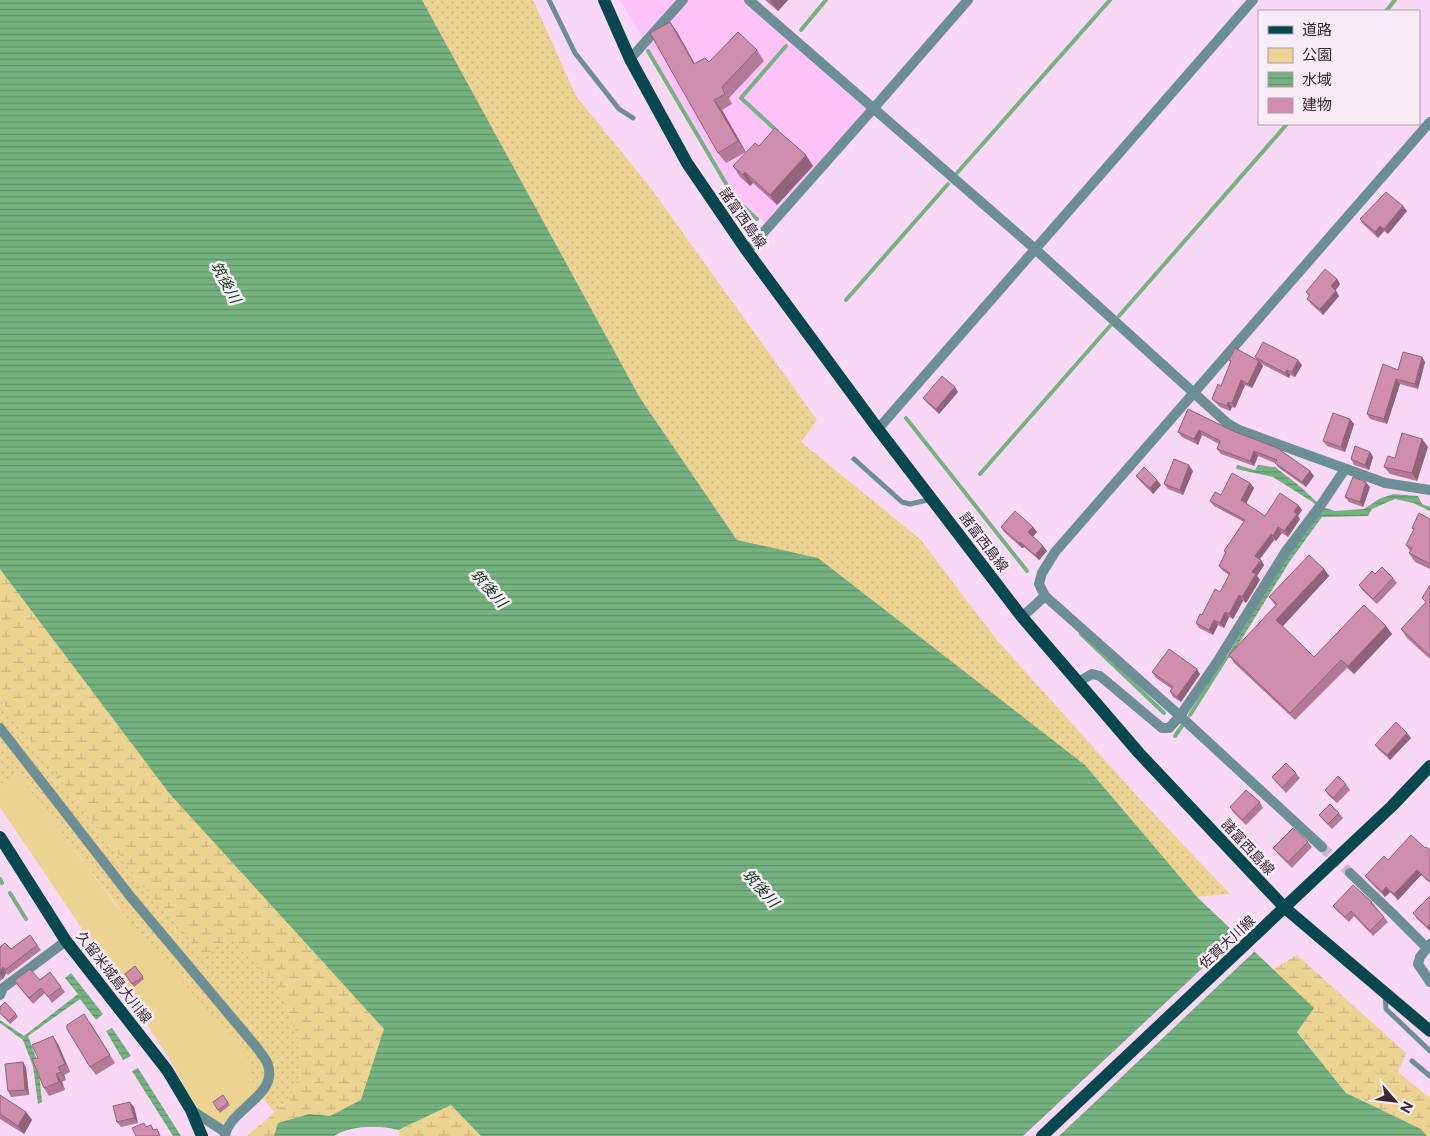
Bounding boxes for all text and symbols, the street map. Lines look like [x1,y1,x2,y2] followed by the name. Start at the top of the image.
[1258,10,1420,125] legend
[1302,21,1332,38] text: 道路
[1302,46,1332,63] text: 公園
[1302,71,1332,88] text: 水域
[1302,96,1332,113] text: 建物
[716,185,770,251] street label: 諸富西島線
[208,258,245,308] water label: 筑後川
[957,509,1011,575] street label: 諸富西島線
[468,566,512,612] water label: 筑後川
[1218,816,1278,878] street label: 諸富西島線
[740,866,784,912] water label: 筑後川
[1196,912,1258,972] street label: 佐賀大川線
[73,928,155,1026] street label: 久留米城島大川線
[1370,1076,1420,1126] north arrow
[1397,1099,1416,1116] text: N

